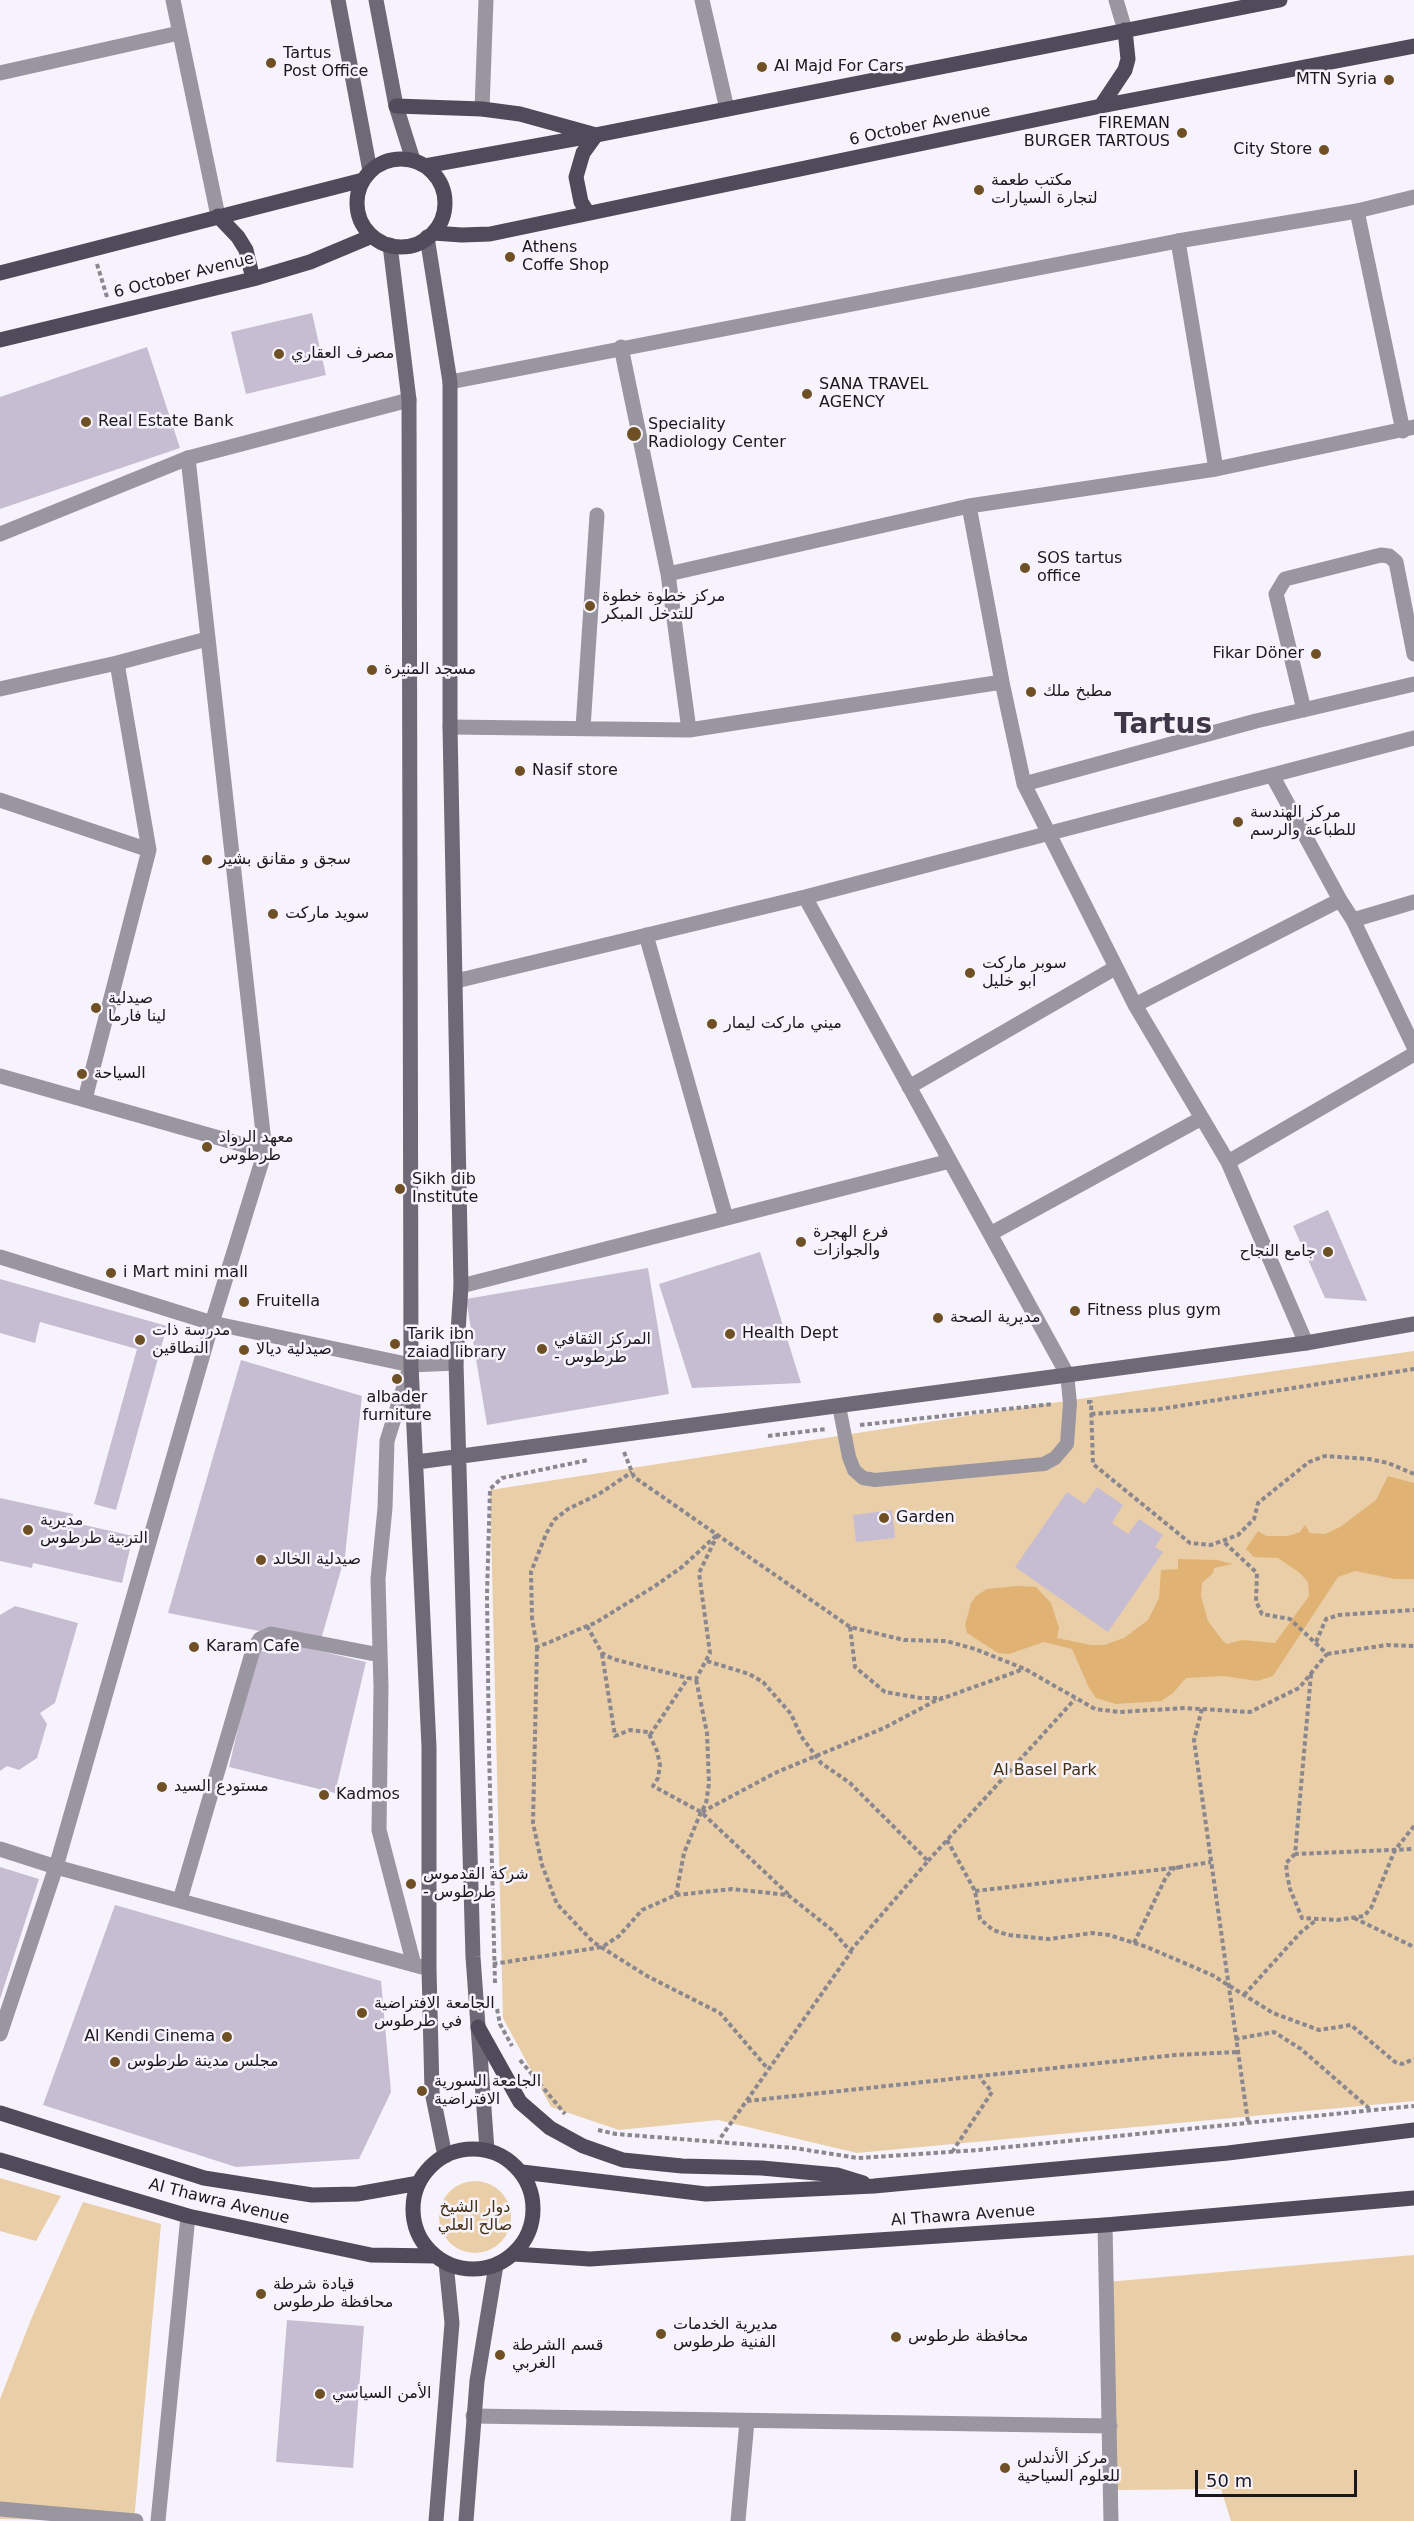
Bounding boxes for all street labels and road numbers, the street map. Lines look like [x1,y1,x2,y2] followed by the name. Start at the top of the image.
[848,102,992,150] street label: 6 October Avenue
[112,249,256,303] street label: 6 October Avenue
[147,2175,291,2229] street label: Al Thawra Avenue
[890,2201,1036,2231] street label: Al Thawra Avenue

